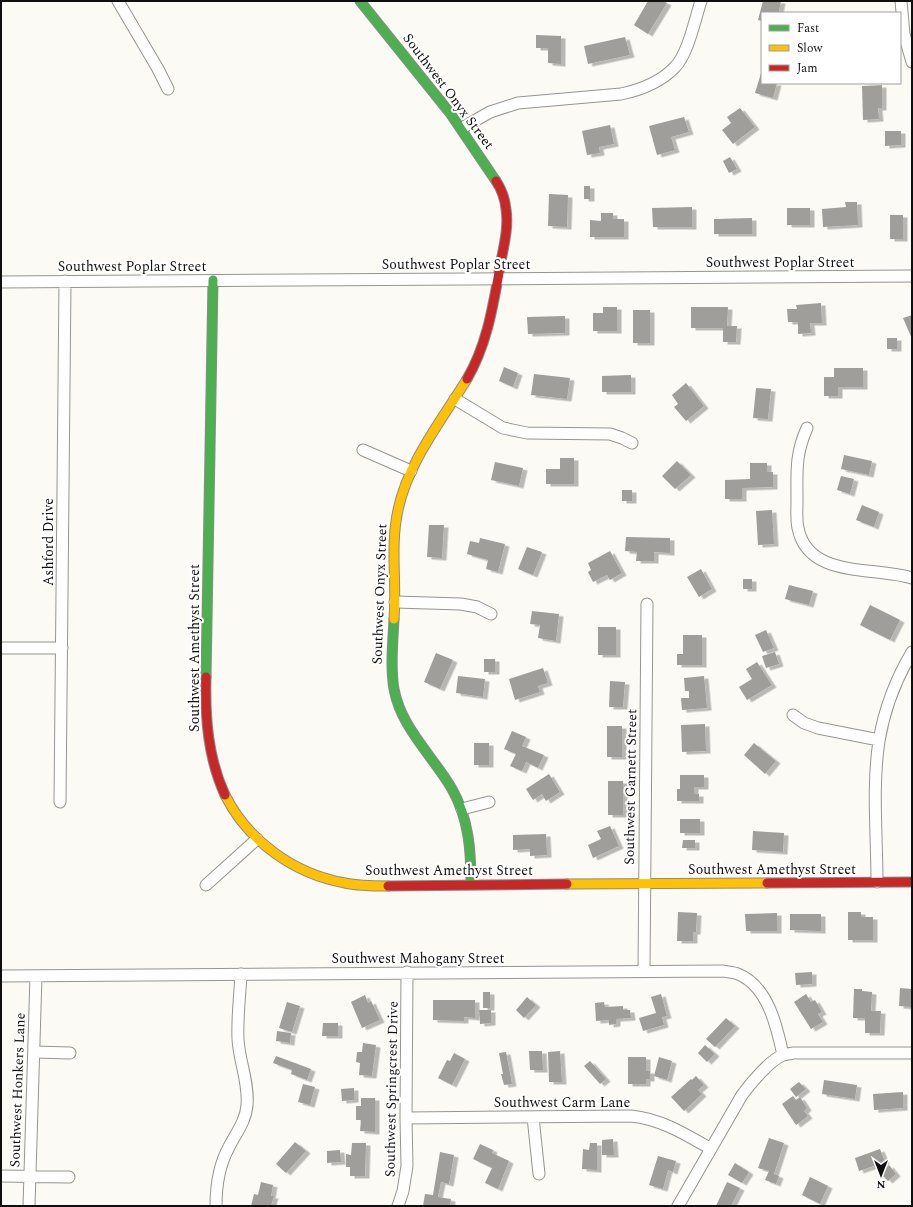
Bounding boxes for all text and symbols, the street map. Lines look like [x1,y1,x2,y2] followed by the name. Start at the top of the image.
[761,12,901,84] legend
[797,19,819,38] text: Fast
[398,29,499,154] street label: Southwest Onyx Street
[797,39,823,58] text: Slow
[797,59,818,78] text: Jam
[706,252,854,273] street label: Southwest Poplar Street
[382,254,530,275] street label: Southwest Poplar Street
[58,256,206,277] street label: Southwest Poplar Street
[38,498,59,586] street label: Ashford Drive
[367,523,392,665] street label: Southwest Onyx Street
[184,564,205,732] street label: Southwest Amethyst Street
[619,709,642,865] street label: Southwest Garnett Street
[688,859,856,880] street label: Southwest Amethyst Street
[365,860,533,881] street label: Southwest Amethyst Street
[332,948,505,969] street label: Southwest Mahogany Street
[379,1000,404,1177] street label: Southwest Springcrest Drive
[4,1012,31,1168] street label: Southwest Honkers Lane
[494,1092,630,1113] street label: Southwest Carm Lane
[861,1155,901,1195] north arrow
[876,1176,885,1193] text: N

